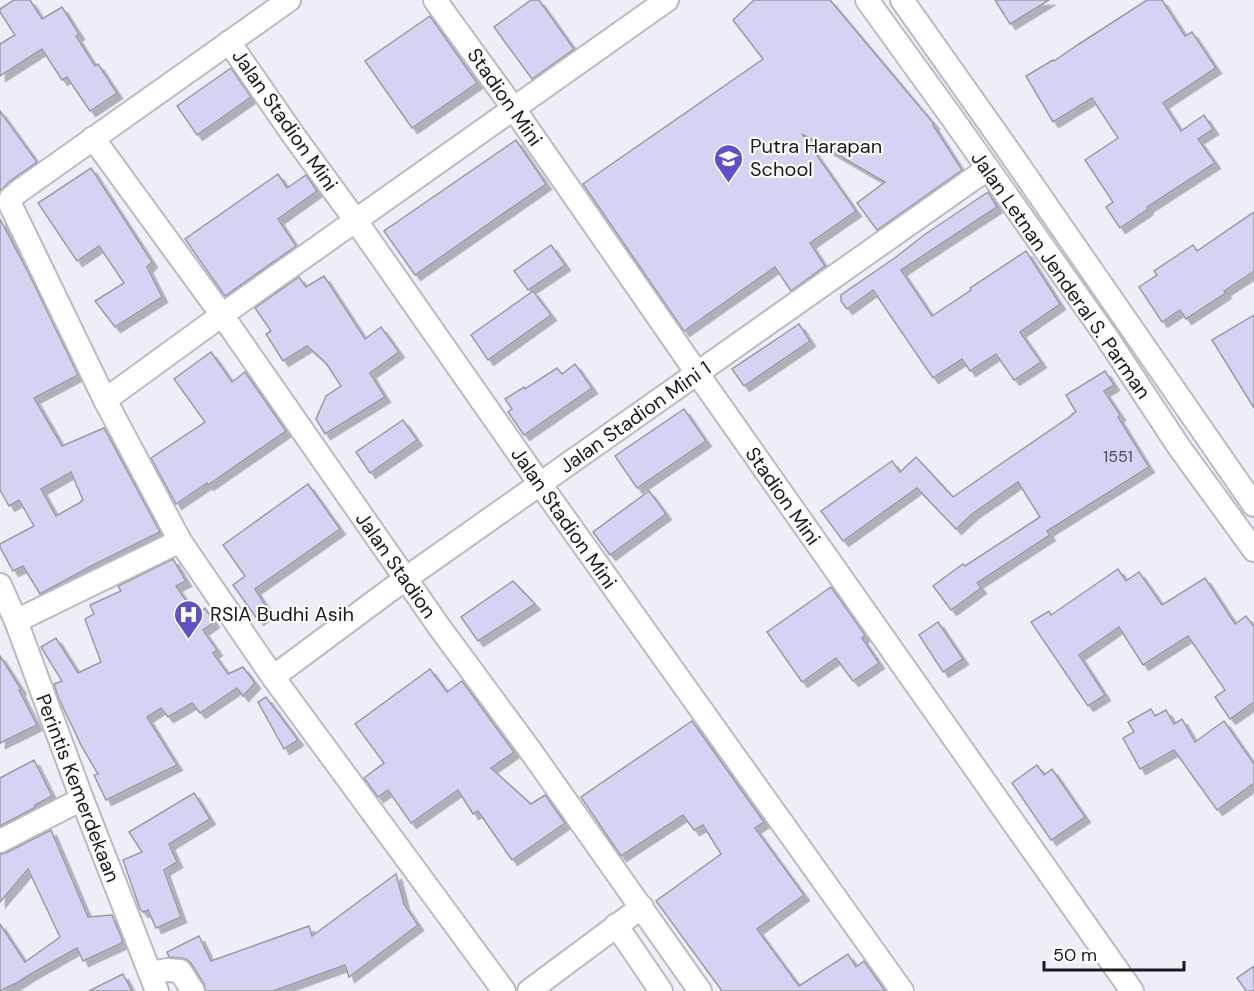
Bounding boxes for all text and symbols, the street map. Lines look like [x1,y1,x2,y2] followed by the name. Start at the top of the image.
[462,43,548,151] street label: Stadion Mini
[226,44,344,196] street label: Jalan Stadion Mini
[750,133,882,182] place label: Putra Harapan School
[713,142,745,184] school or university icon: Putra Harapan School
[965,146,1157,404] street label: Jalan Letnan Jenderal S. Parman
[554,355,716,479] street label: Jalan Stadion Mini 1
[505,442,623,594] street label: Jalan Stadion Mini
[740,442,826,550] street label: Stadion Mini
[1103,446,1133,467] house number: 1551
[350,507,442,623] street label: Jalan Stadion
[173,598,205,640] hospital icon: RSIA Budhi Asih
[210,601,354,627] place label: RSIA Budhi Asih
[30,690,126,886] street label: Perintis Kemerdekaan
[1044,934,1184,972] scale bar
[1053,943,1097,967] text: 50 m

